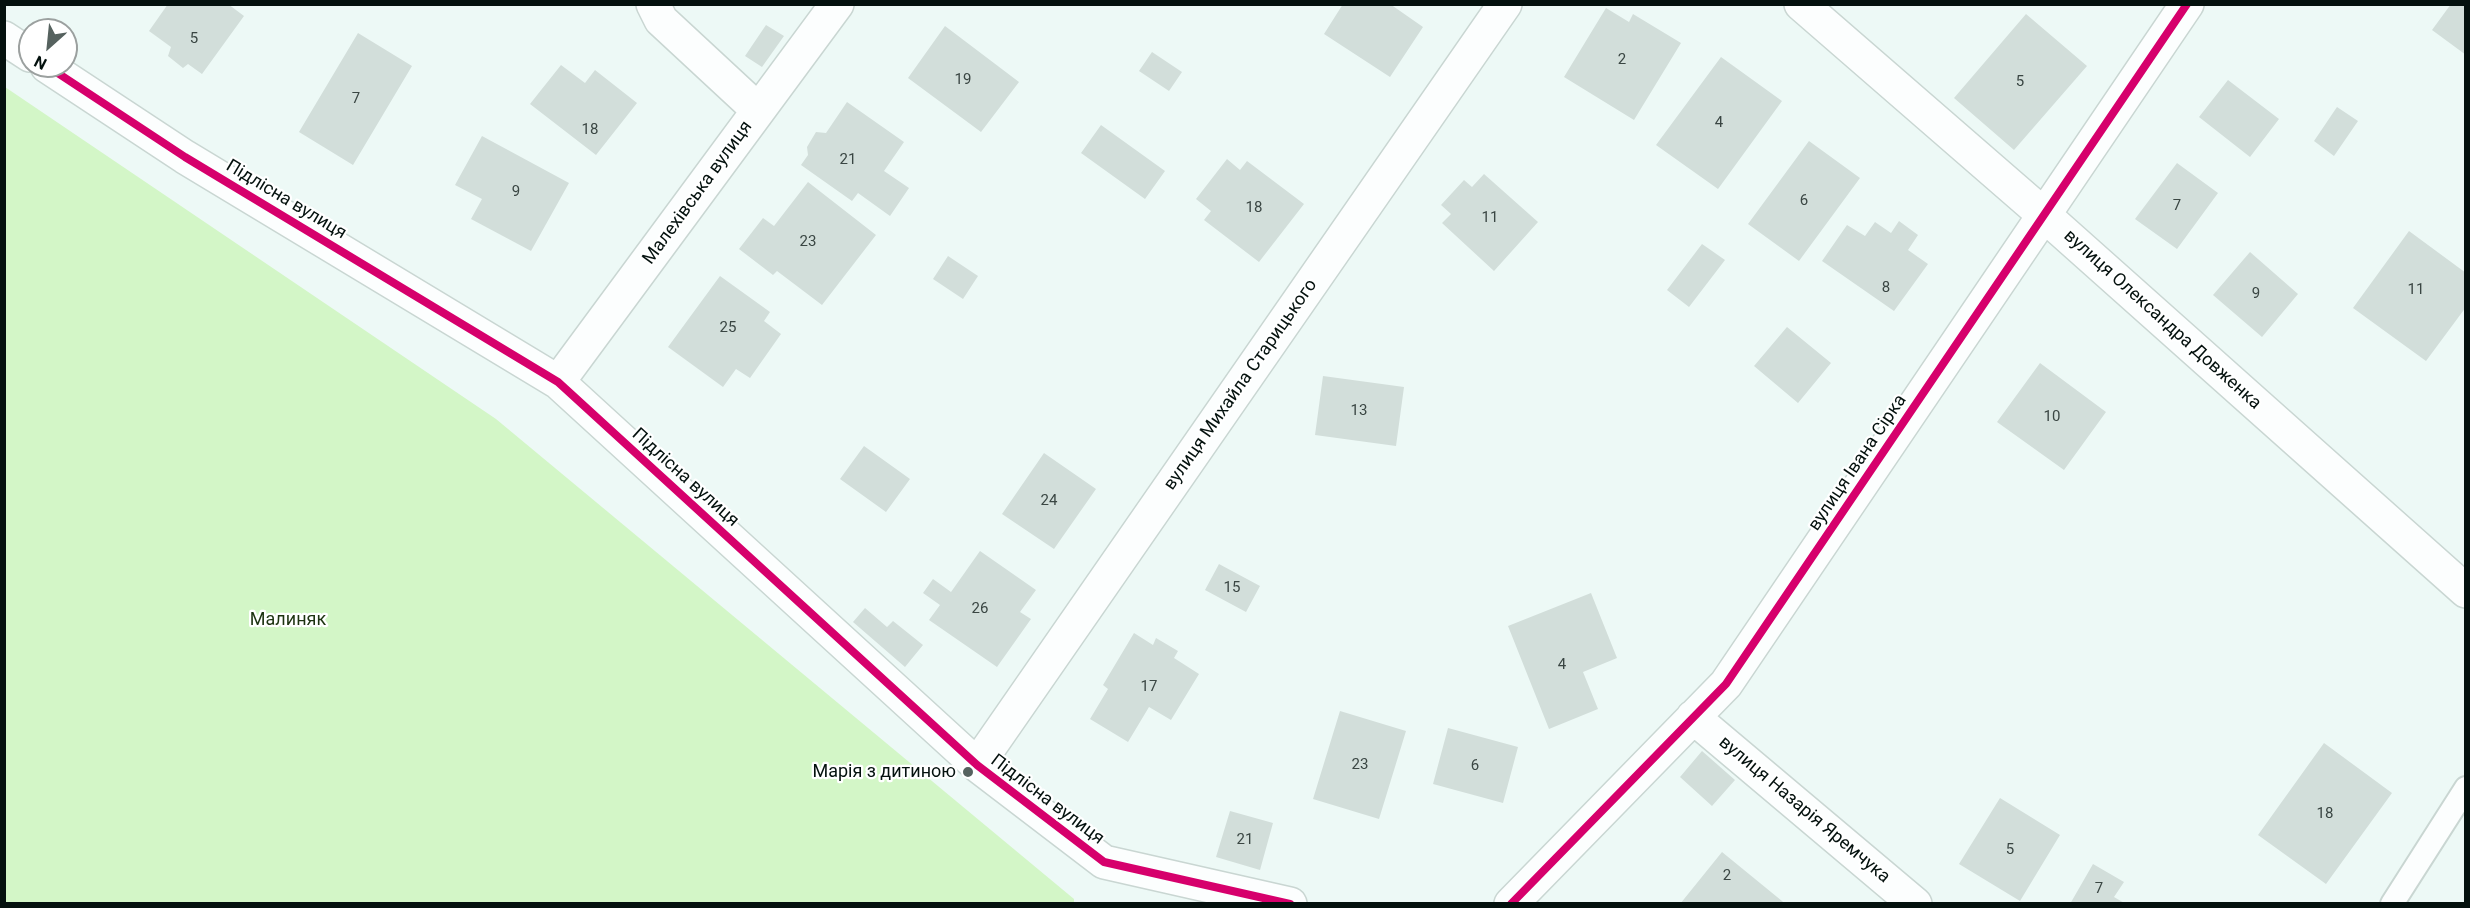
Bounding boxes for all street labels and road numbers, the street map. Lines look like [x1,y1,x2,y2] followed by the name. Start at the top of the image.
[639,117,757,269] street label: Малехівська вулиця
[222,156,350,244] street label: Підлісна вулиця
[2059,226,2265,414] street label: вулиця Олександра Довженка
[1160,275,1322,495] street label: вулиця Михайла Старицького
[1804,391,1912,535] street label: вулиця Івана Сірка
[627,424,743,532] street label: Підлісна вулиця
[1714,732,1894,888] street label: вулиця Назарія Яремчука
[986,750,1108,850] street label: Підлісна вулиця

